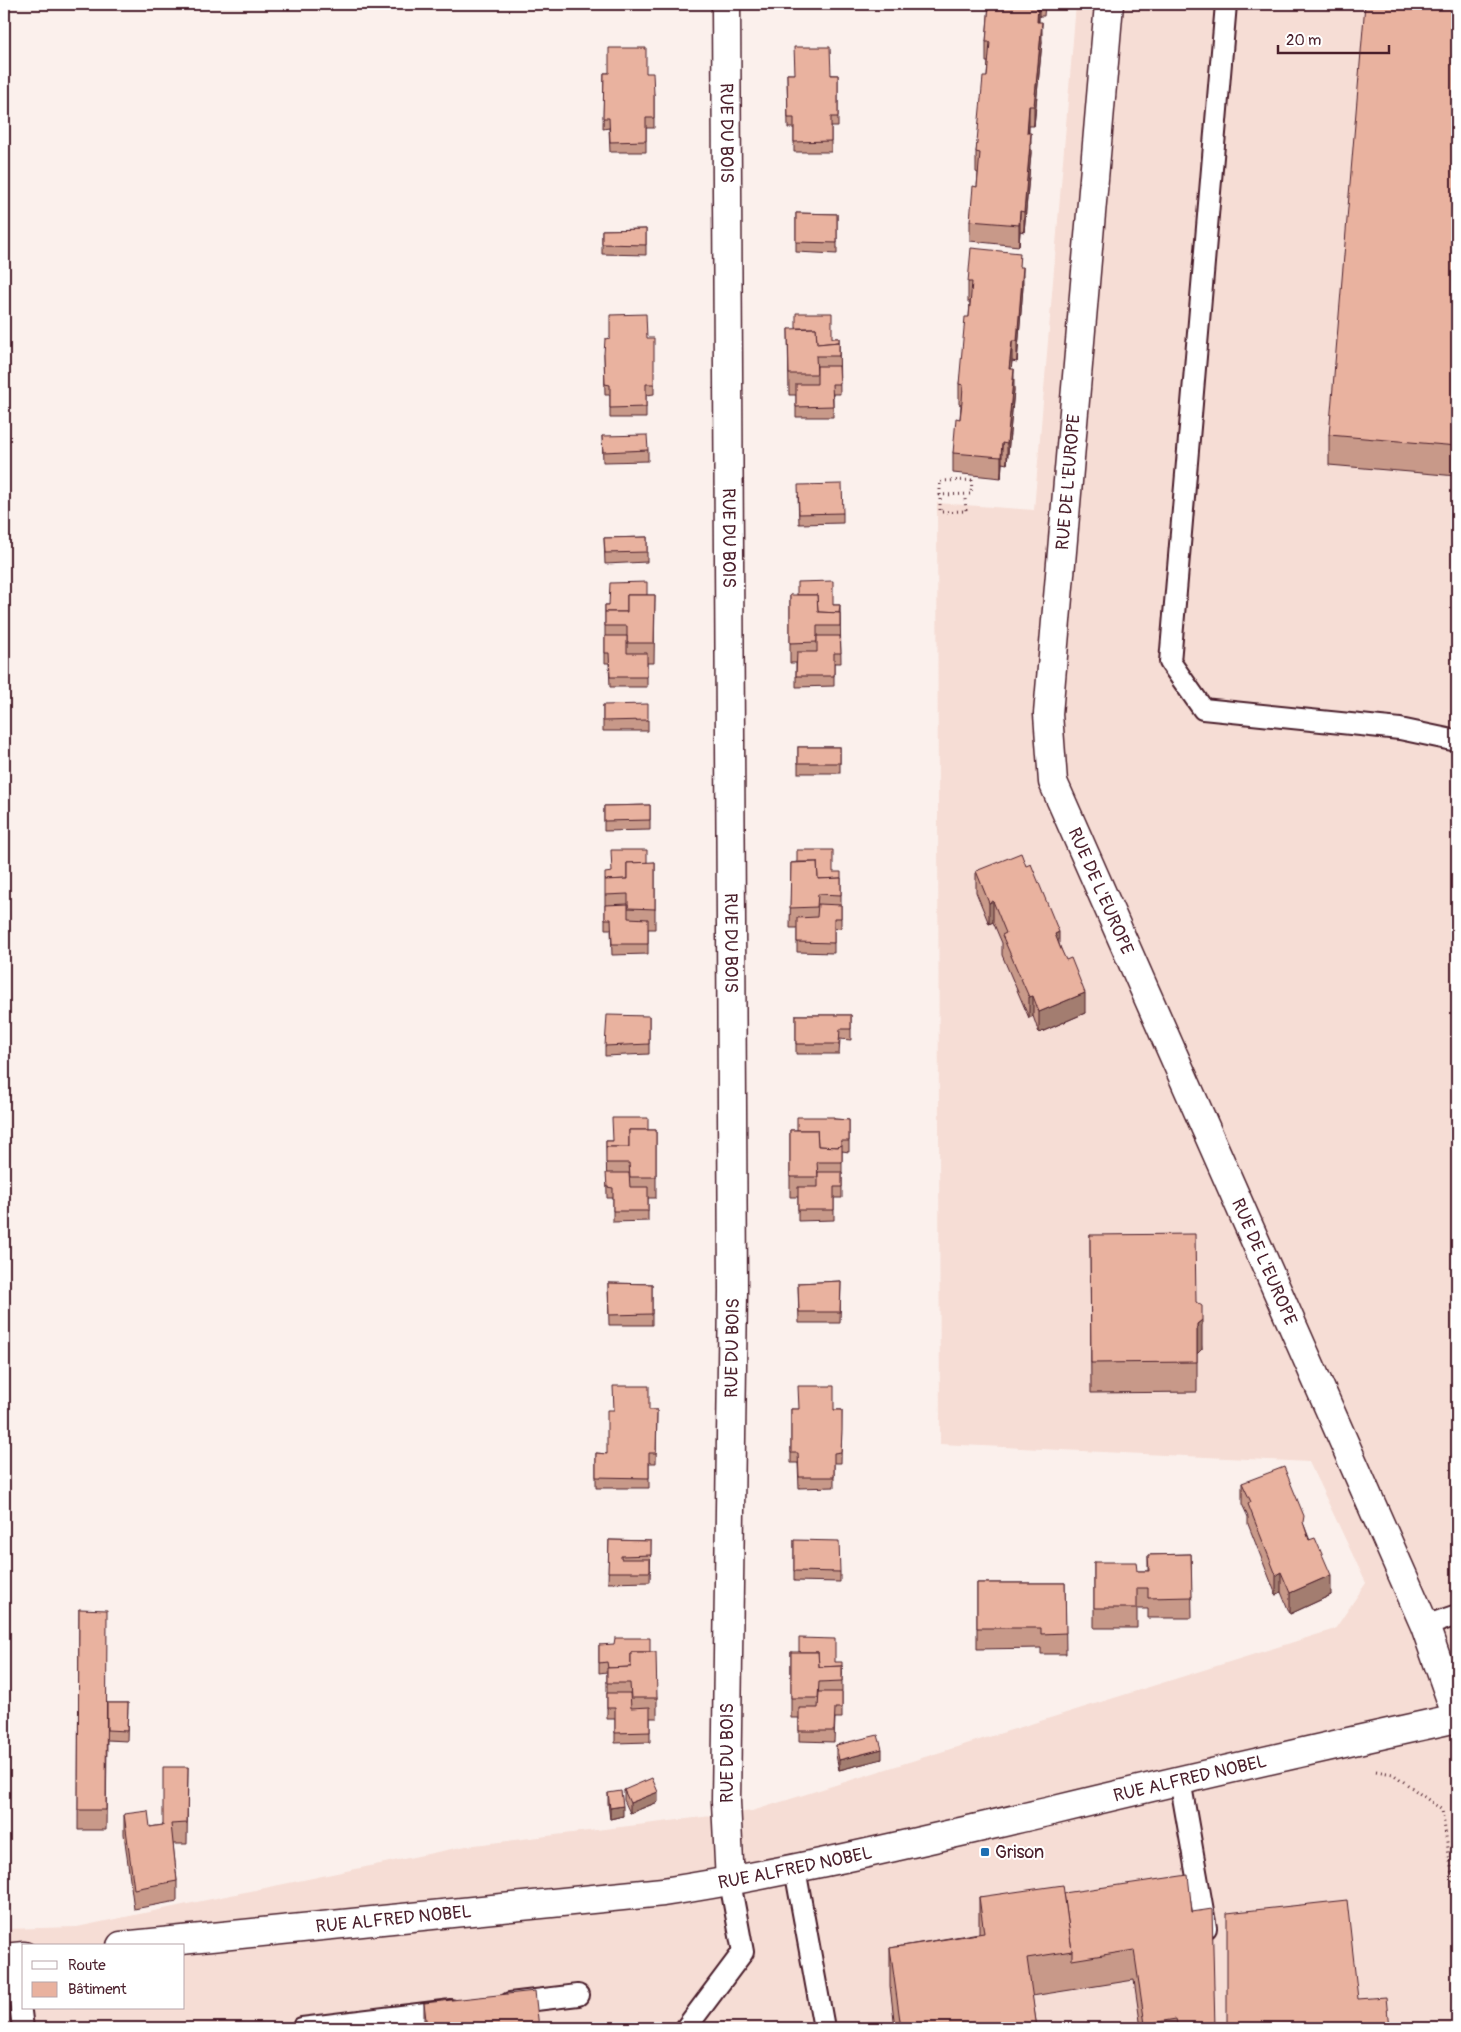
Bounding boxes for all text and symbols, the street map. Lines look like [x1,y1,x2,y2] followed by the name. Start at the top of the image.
[1278,22,1390,54] scale bar
[1286,31,1321,50] text: 20 m
[714,83,738,183] street label: RUE DU BOIS
[1051,413,1086,551] street label: RUE DE L'EUROPE
[717,488,740,588] street label: RUE DU BOIS
[1063,824,1139,958] street label: RUE DE L'EUROPE
[719,893,742,993] street label: RUE DU BOIS
[1226,1195,1302,1329] street label: RUE DE L'EUROPE
[720,1298,745,1398] street label: RUE DU BOIS
[716,1703,739,1803] street label: RUE DU BOIS
[1111,1750,1269,1808] street label: RUE ALFRED NOBEL
[716,1841,874,1895] street label: RUE ALFRED NOBEL
[995,1841,1044,1864] place label: Grison
[979,1846,991,1858] marker: Grison
[315,1900,473,1939] street label: RUE ALFRED NOBEL
[22,1944,185,2010] legend
[68,1956,106,1975] text: Route
[68,1980,128,1999] text: Bâtiment

